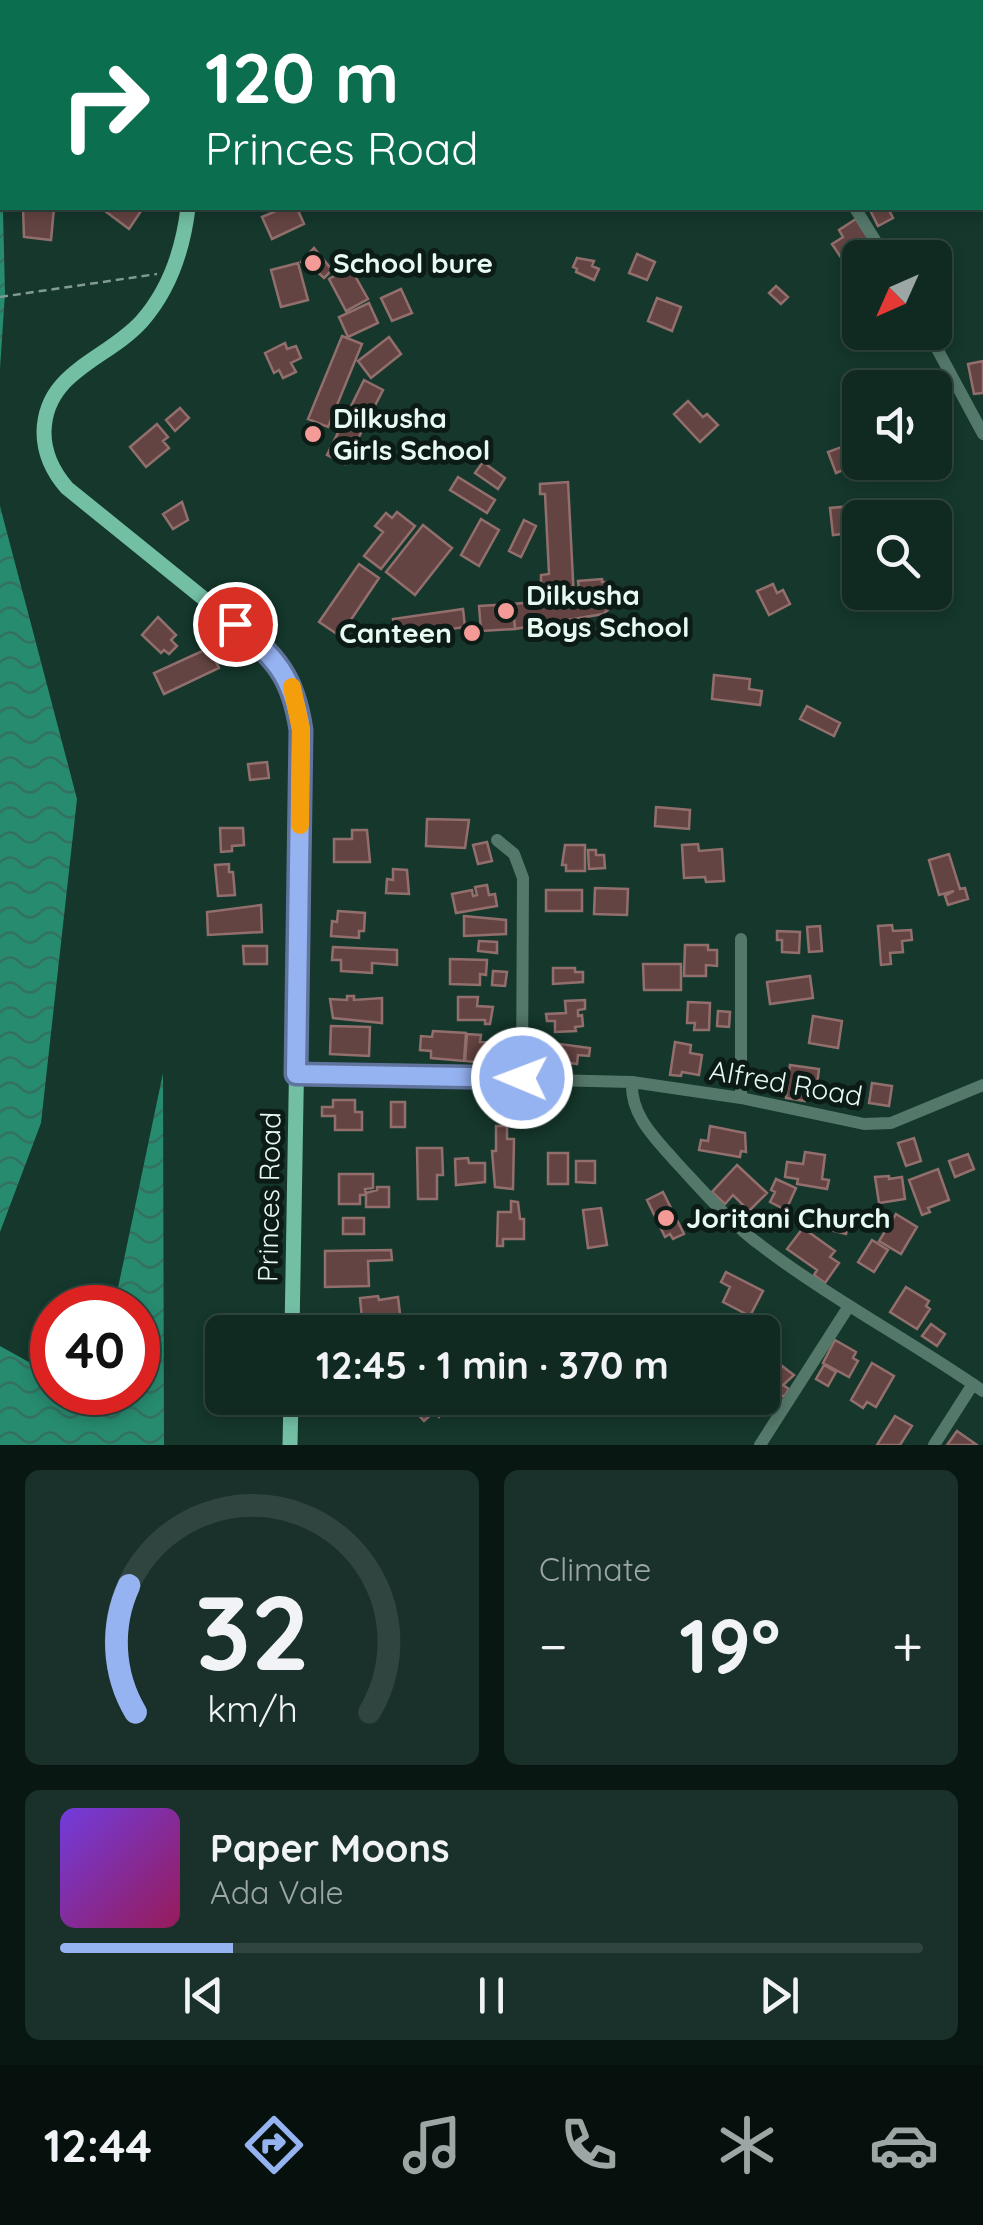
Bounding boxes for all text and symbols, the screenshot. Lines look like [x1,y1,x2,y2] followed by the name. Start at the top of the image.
[205,33,399,121] text: 120 m
[40,40,170,170] icon: right
[205,120,479,176] text: Princes Road
[842,240,952,350] north arrow
[842,240,952,610] map controls
[333,245,493,280] place label: School bure
[302,252,324,274] marker: School bure
[842,370,952,480] button: sound
[333,400,490,467] place label: Dilkusha Girls School
[302,423,324,445] marker: Dilkusha Girls School
[842,500,952,610] button: search
[526,577,689,644] place label: Dilkusha Boys School
[193,582,278,667] pin
[208,597,263,652] icon: arrive
[495,600,517,622] marker: Dilkusha Boys School
[339,615,452,650] place label: Canteen
[461,622,483,644] marker: Canteen
[470,1026,574,1130] position arrow
[707,1052,865,1113] street label: Alfred Road
[250,1112,287,1282] street label: Princes Road
[686,1200,891,1235] place label: Joritani Church
[655,1207,677,1229] marker: Joritani Church
[30,1285,160,1415] speed limit sign: 40
[316,1341,669,1389] text: 12:45 · 1 min · 370 m
[539,1549,651,1589] text: Climate
[194,1566,310,1696] text: 32
[679,1598,780,1692] text: 19°
[539,1611,568,1680] text: −
[892,1611,923,1680] text: +
[207,1686,297,1731] text: km/h
[210,1824,450,1872] text: Paper Moons
[210,1872,344,1912] text: Ada Vale
[176,1968,231,2023] icon: previous
[464,1968,519,2023] icon: pause
[752,1968,807,2023] icon: next
[239,2110,309,2180] icon: directions
[397,2110,467,2180] icon: music
[554,2110,624,2180] icon: phone
[712,2110,782,2180] icon: climate
[869,2110,939,2180] icon: car
[44,2117,152,2173] text: 12:44

